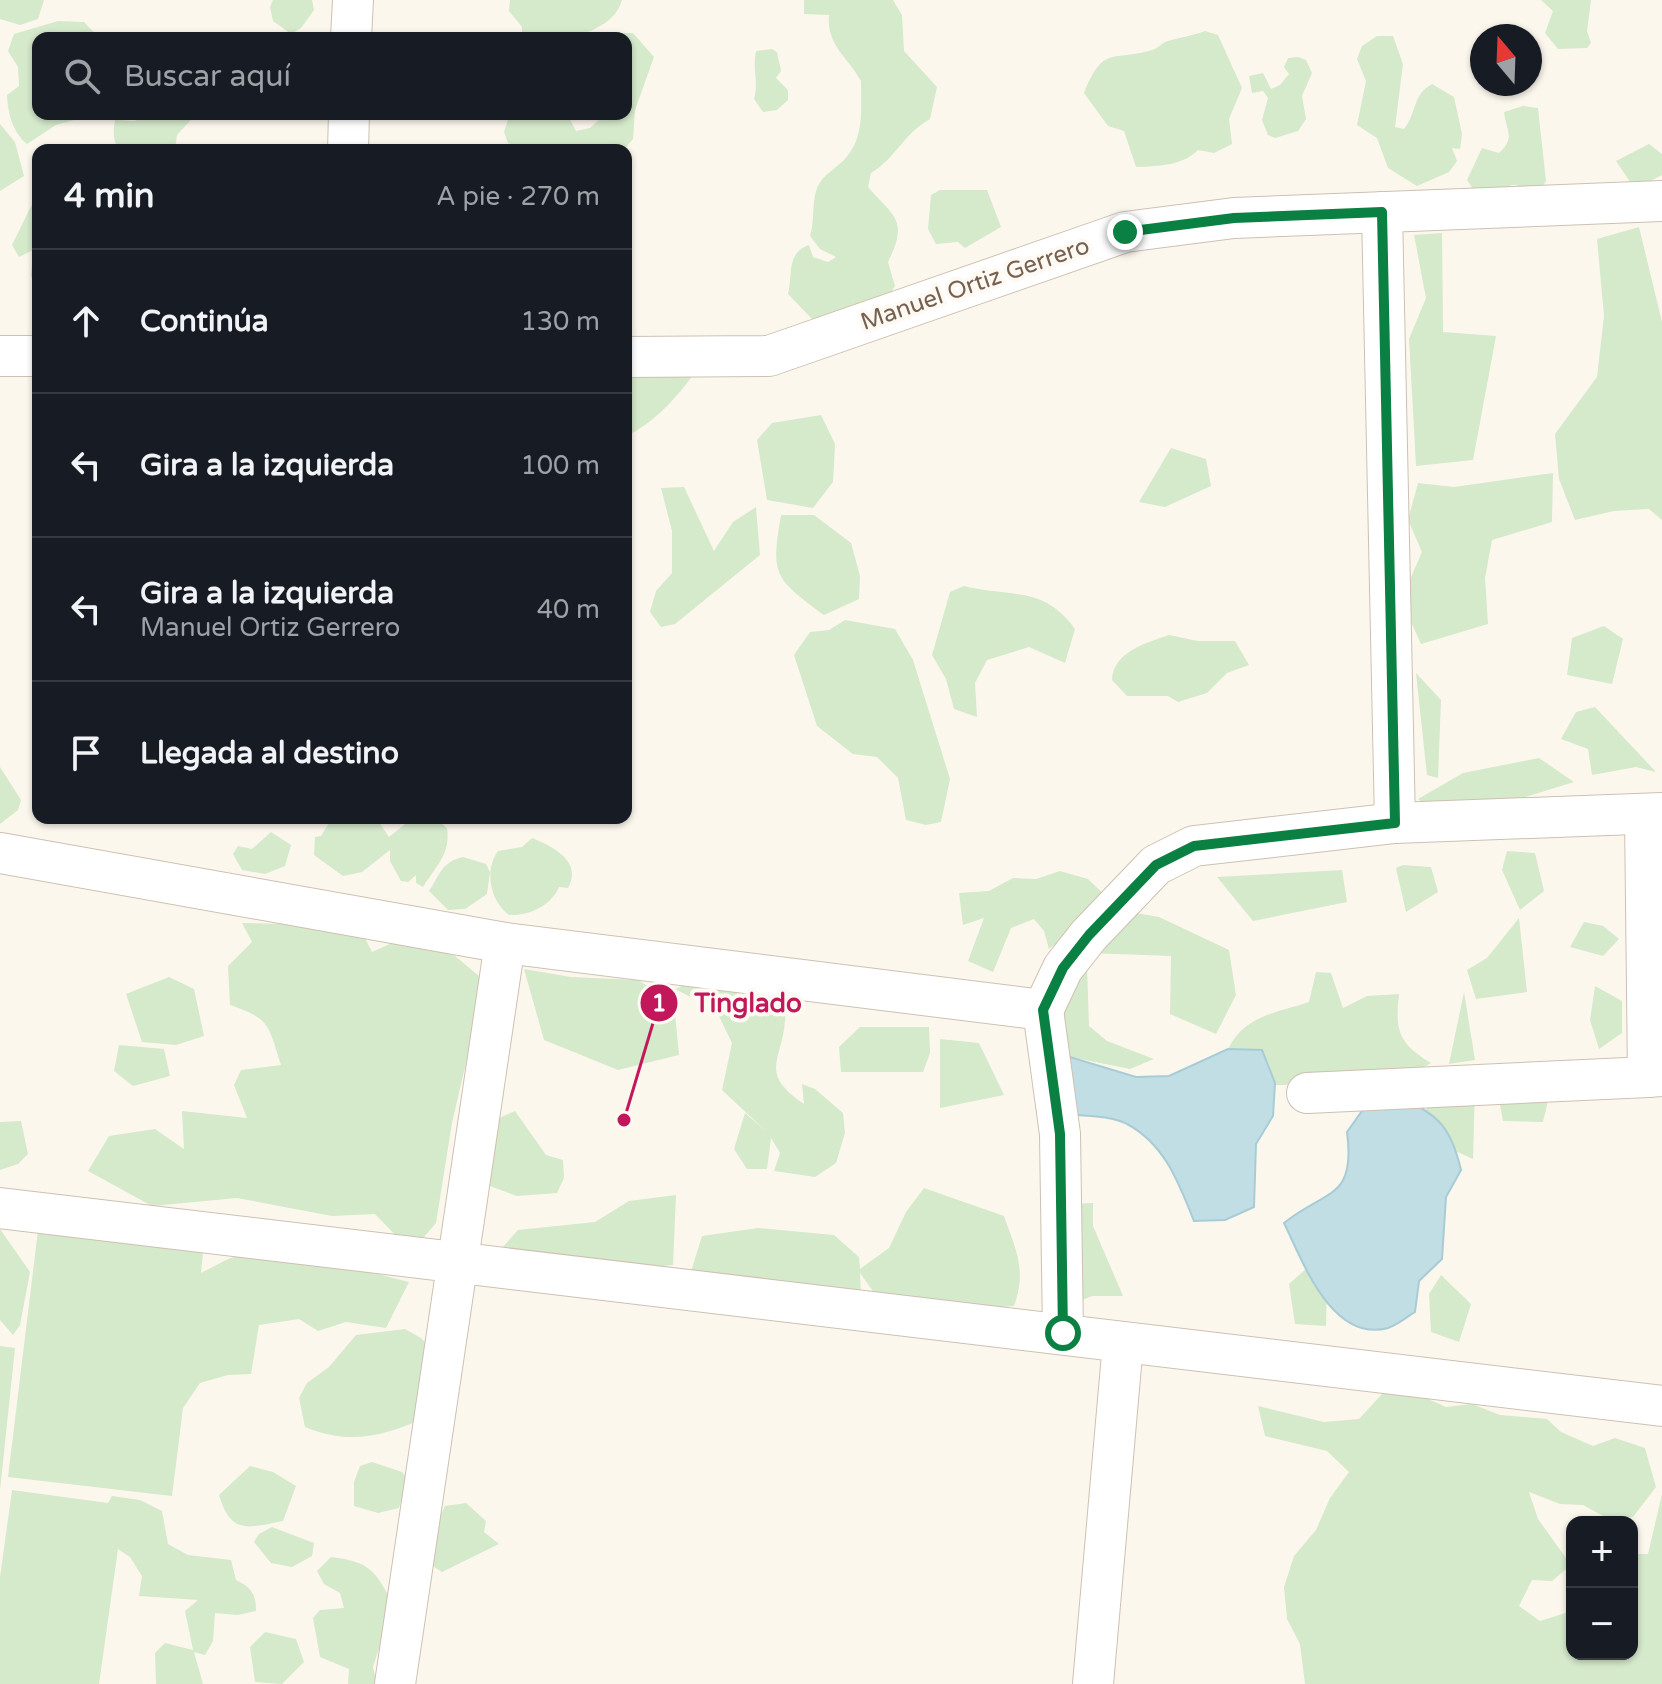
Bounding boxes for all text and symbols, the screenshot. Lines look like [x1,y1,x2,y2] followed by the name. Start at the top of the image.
[1470,24,1542,96] north arrow
[32,32,632,120] search box
[60,54,104,98] icon: search
[124,58,291,95] text: Buscar aquí
[64,176,155,217] text: 4 min
[436,181,600,212] text: A pie · 270 m
[1107,214,1143,250] route end
[857,231,1093,337] street label: Manuel Ortiz Gerrero
[64,299,108,343] icon: ahead
[140,303,269,340] text: Continúa
[520,306,600,337] text: 130 m
[64,443,108,487] icon: left
[140,447,394,484] text: Gira a la izquierda
[520,450,600,481] text: 100 m
[140,575,394,612] text: Gira a la izquierda
[64,587,108,631] icon: left
[537,594,600,625] text: 40 m
[140,612,400,643] text: Manuel Ortiz Gerrero
[64,731,108,775] icon: arrive
[140,735,399,772] text: Llegada al destino
[639,978,818,1028] callout: Tinglado
[693,988,802,1019] text: Tinglado
[651,989,667,1018] text: 1
[1045,1315,1081,1351] route start
[1566,1516,1638,1660] map controls
[1566,1516,1638,1588] button: +
[1566,1588,1638,1660] button: −

